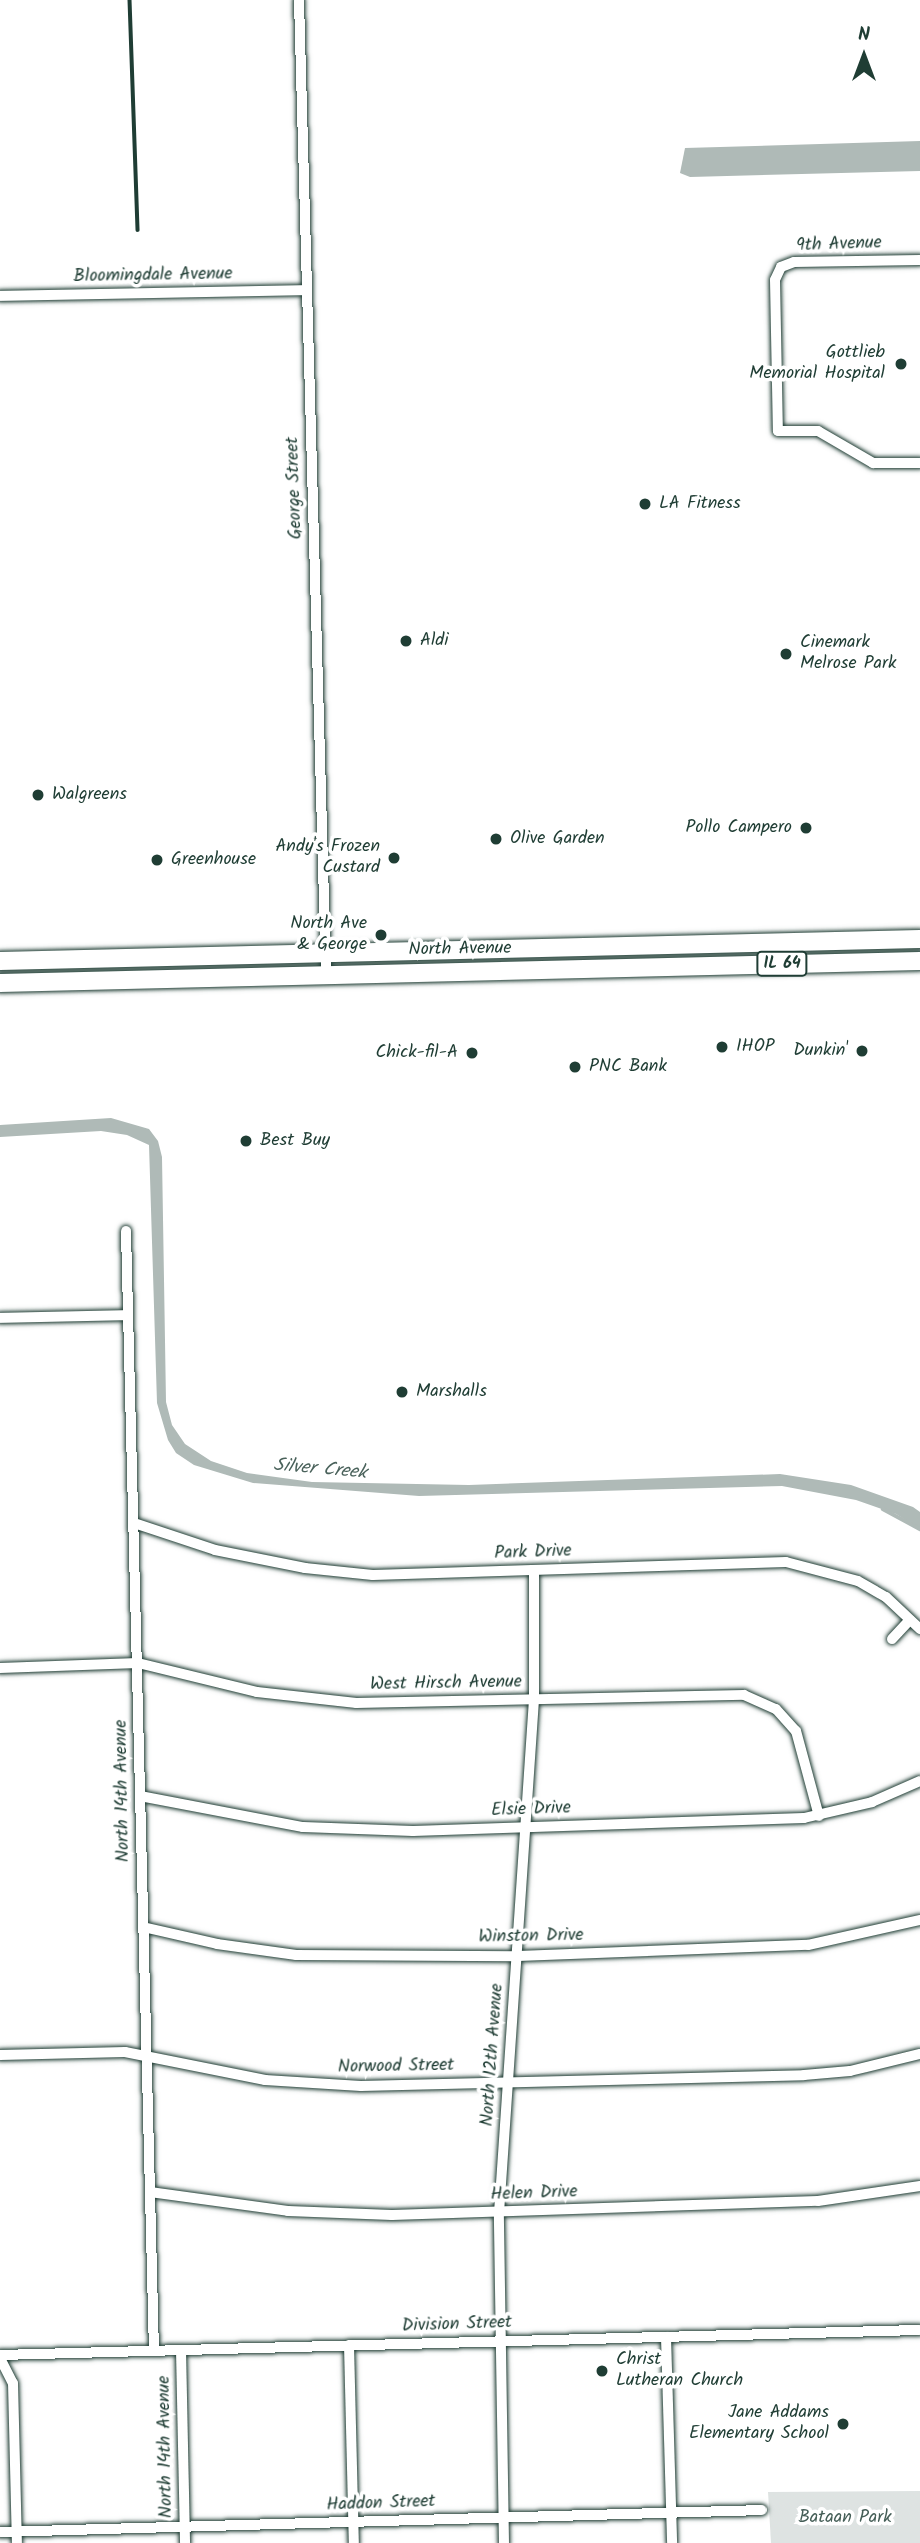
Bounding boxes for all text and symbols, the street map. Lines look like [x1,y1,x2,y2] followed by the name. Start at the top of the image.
[858,20,870,50] text: N
[829,21,899,91] north arrow
[796,233,882,257] street label: 9th Avenue
[73,264,233,288] street label: Bloomingdale Avenue
[749,343,885,386] place label: Gottlieb Memorial Hospital
[891,354,911,374] marker: Gottlieb Memorial Hospital
[282,436,308,540] street label: George Street
[659,493,741,515] place label: LA Fitness
[637,496,653,512] marker: LA Fitness
[420,630,449,652] place label: Aldi
[398,633,414,649] marker: Aldi
[800,633,896,676] place label: Cinemark Melrose Park
[778,646,794,662] marker: Cinemark Melrose Park
[52,784,127,806] place label: Walgreens
[30,787,46,803] marker: Walgreens
[686,817,792,839] place label: Pollo Campero
[798,820,814,836] marker: Pollo Campero
[510,828,605,850] place label: Olive Garden
[488,831,504,847] marker: Olive Garden
[275,837,380,880] place label: Andy's Frozen Custard
[171,849,256,871] place label: Greenhouse
[386,850,402,866] marker: Andy's Frozen Custard
[149,852,165,868] marker: Greenhouse
[290,914,367,956] place label: North Ave & George
[373,927,389,943] marker: North Ave & George
[408,938,512,962] street label: North Avenue
[756,952,808,976] road number: IL 64
[736,1036,774,1058] place label: IHOP
[714,1039,730,1055] marker: IHOP
[793,1040,848,1062] place label: Dunkin'
[375,1042,458,1064] place label: Chick-fil-A
[854,1043,870,1059] marker: Dunkin'
[464,1045,480,1061] marker: Chick-fil-A
[589,1056,667,1078] place label: PNC Bank
[567,1059,583,1075] marker: PNC Bank
[260,1130,330,1152] place label: Best Buy
[238,1133,254,1149] marker: Best Buy
[416,1381,487,1403] place label: Marshalls
[394,1384,410,1400] marker: Marshalls
[272,1455,368,1485] water label: Silver Creek
[494,1541,572,1565] street label: Park Drive
[370,1672,522,1696] street label: West Hirsch Avenue
[111,1720,135,1862] street label: North 14th Avenue
[491,1798,571,1822] street label: Elsie Drive
[478,1925,584,1949] street label: Winston Drive
[477,1983,509,2127] street label: North 12th Avenue
[338,2055,454,2079] street label: Norwood Street
[490,2182,578,2206] street label: Helen Drive
[401,2312,513,2338] street label: Division Street
[616,2350,743,2392] place label: Christ Lutheran Church
[594,2363,610,2379] marker: Christ Lutheran Church
[154,2376,178,2518] street label: North 14th Avenue
[689,2403,829,2446] place label: Jane Addams Elementary School
[835,2416,851,2432] marker: Jane Addams Elementary School
[326,2491,436,2517] street label: Haddon Street
[798,2507,892,2529] park label: Bataan Park

